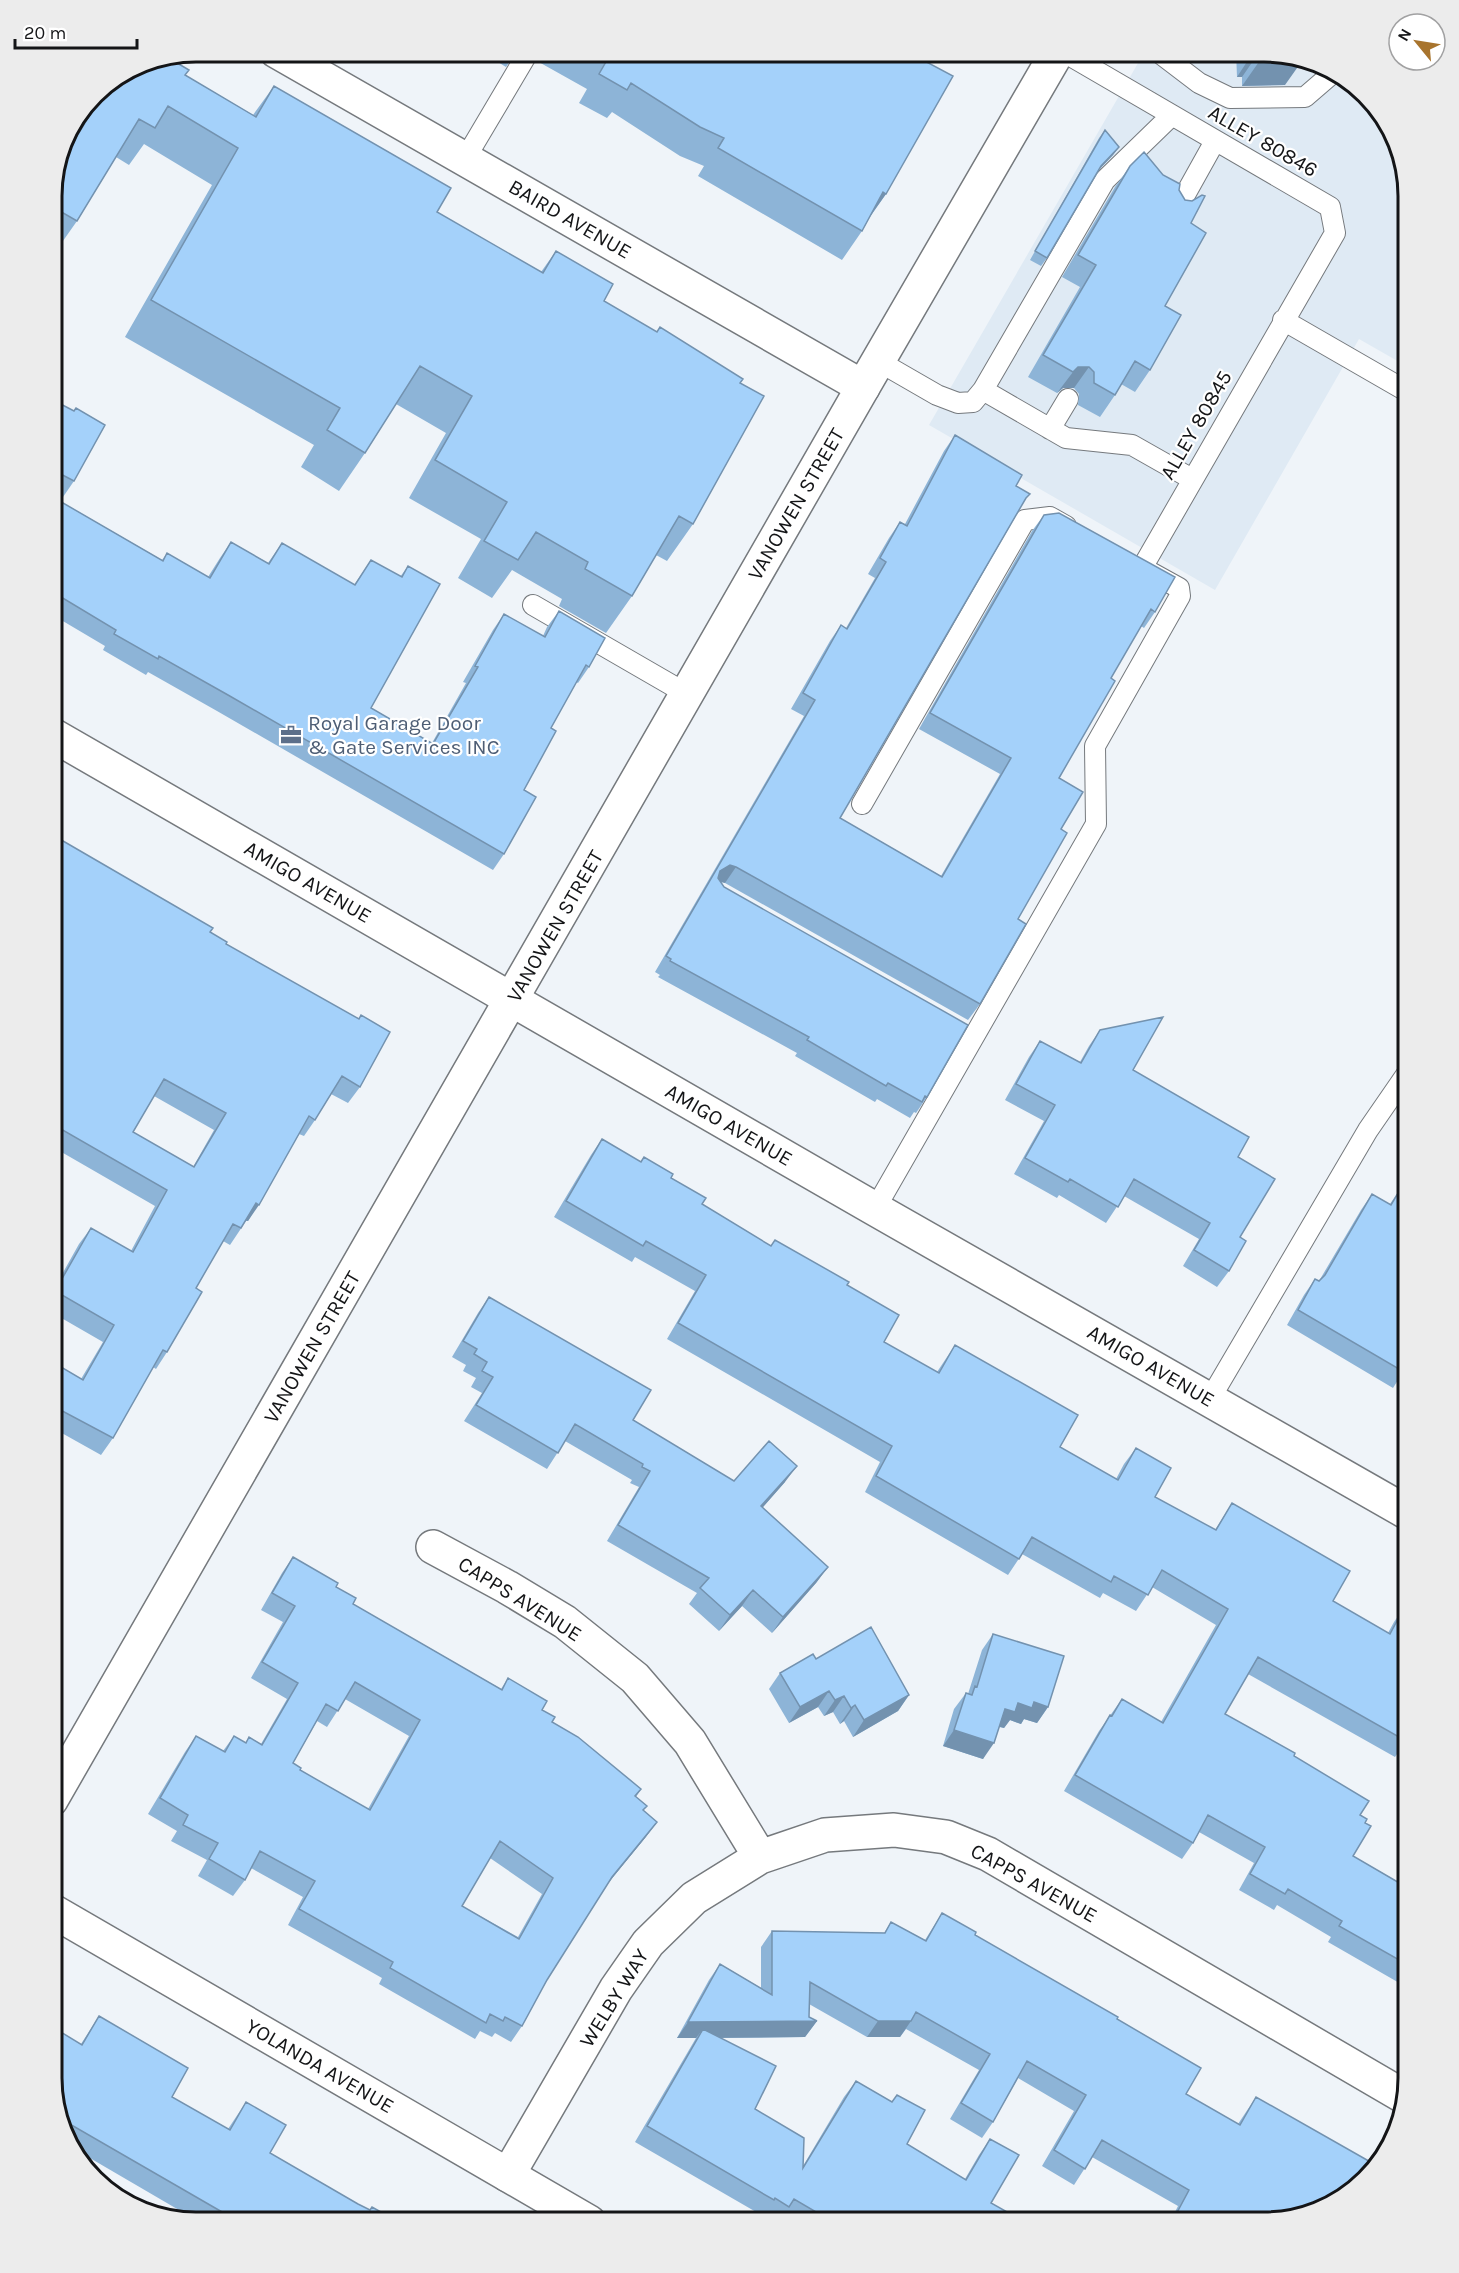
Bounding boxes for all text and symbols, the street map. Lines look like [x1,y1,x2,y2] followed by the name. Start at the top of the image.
[15,12,136,50] scale bar
[1387,12,1447,72] north arrow
[24,22,66,44] text: 20 m
[1393,25,1416,44] text: N
[1204,100,1322,182] street label: ALLEY 80846
[504,174,636,264] street label: BAIRD AVENUE
[1155,366,1237,484] street label: ALLEY 80845
[743,423,849,584] street label: VANOWEN STREET
[308,711,500,759] place label: Royal Garage Door & Gate Services INC
[279,723,303,747] office icon: Royal Garage Door & Gate Services INC
[240,836,376,928] street label: AMIGO AVENUE
[502,845,608,1006] street label: VANOWEN STREET
[661,1079,797,1171] street label: AMIGO AVENUE
[259,1266,365,1427] street label: VANOWEN STREET
[1083,1320,1219,1412] street label: AMIGO AVENUE
[454,1552,586,1646] street label: CAPPS AVENUE
[967,1838,1101,1928] street label: CAPPS AVENUE
[574,1944,654,2051] street label: WELBY WAY
[242,2014,398,2118] street label: YOLANDA AVENUE

